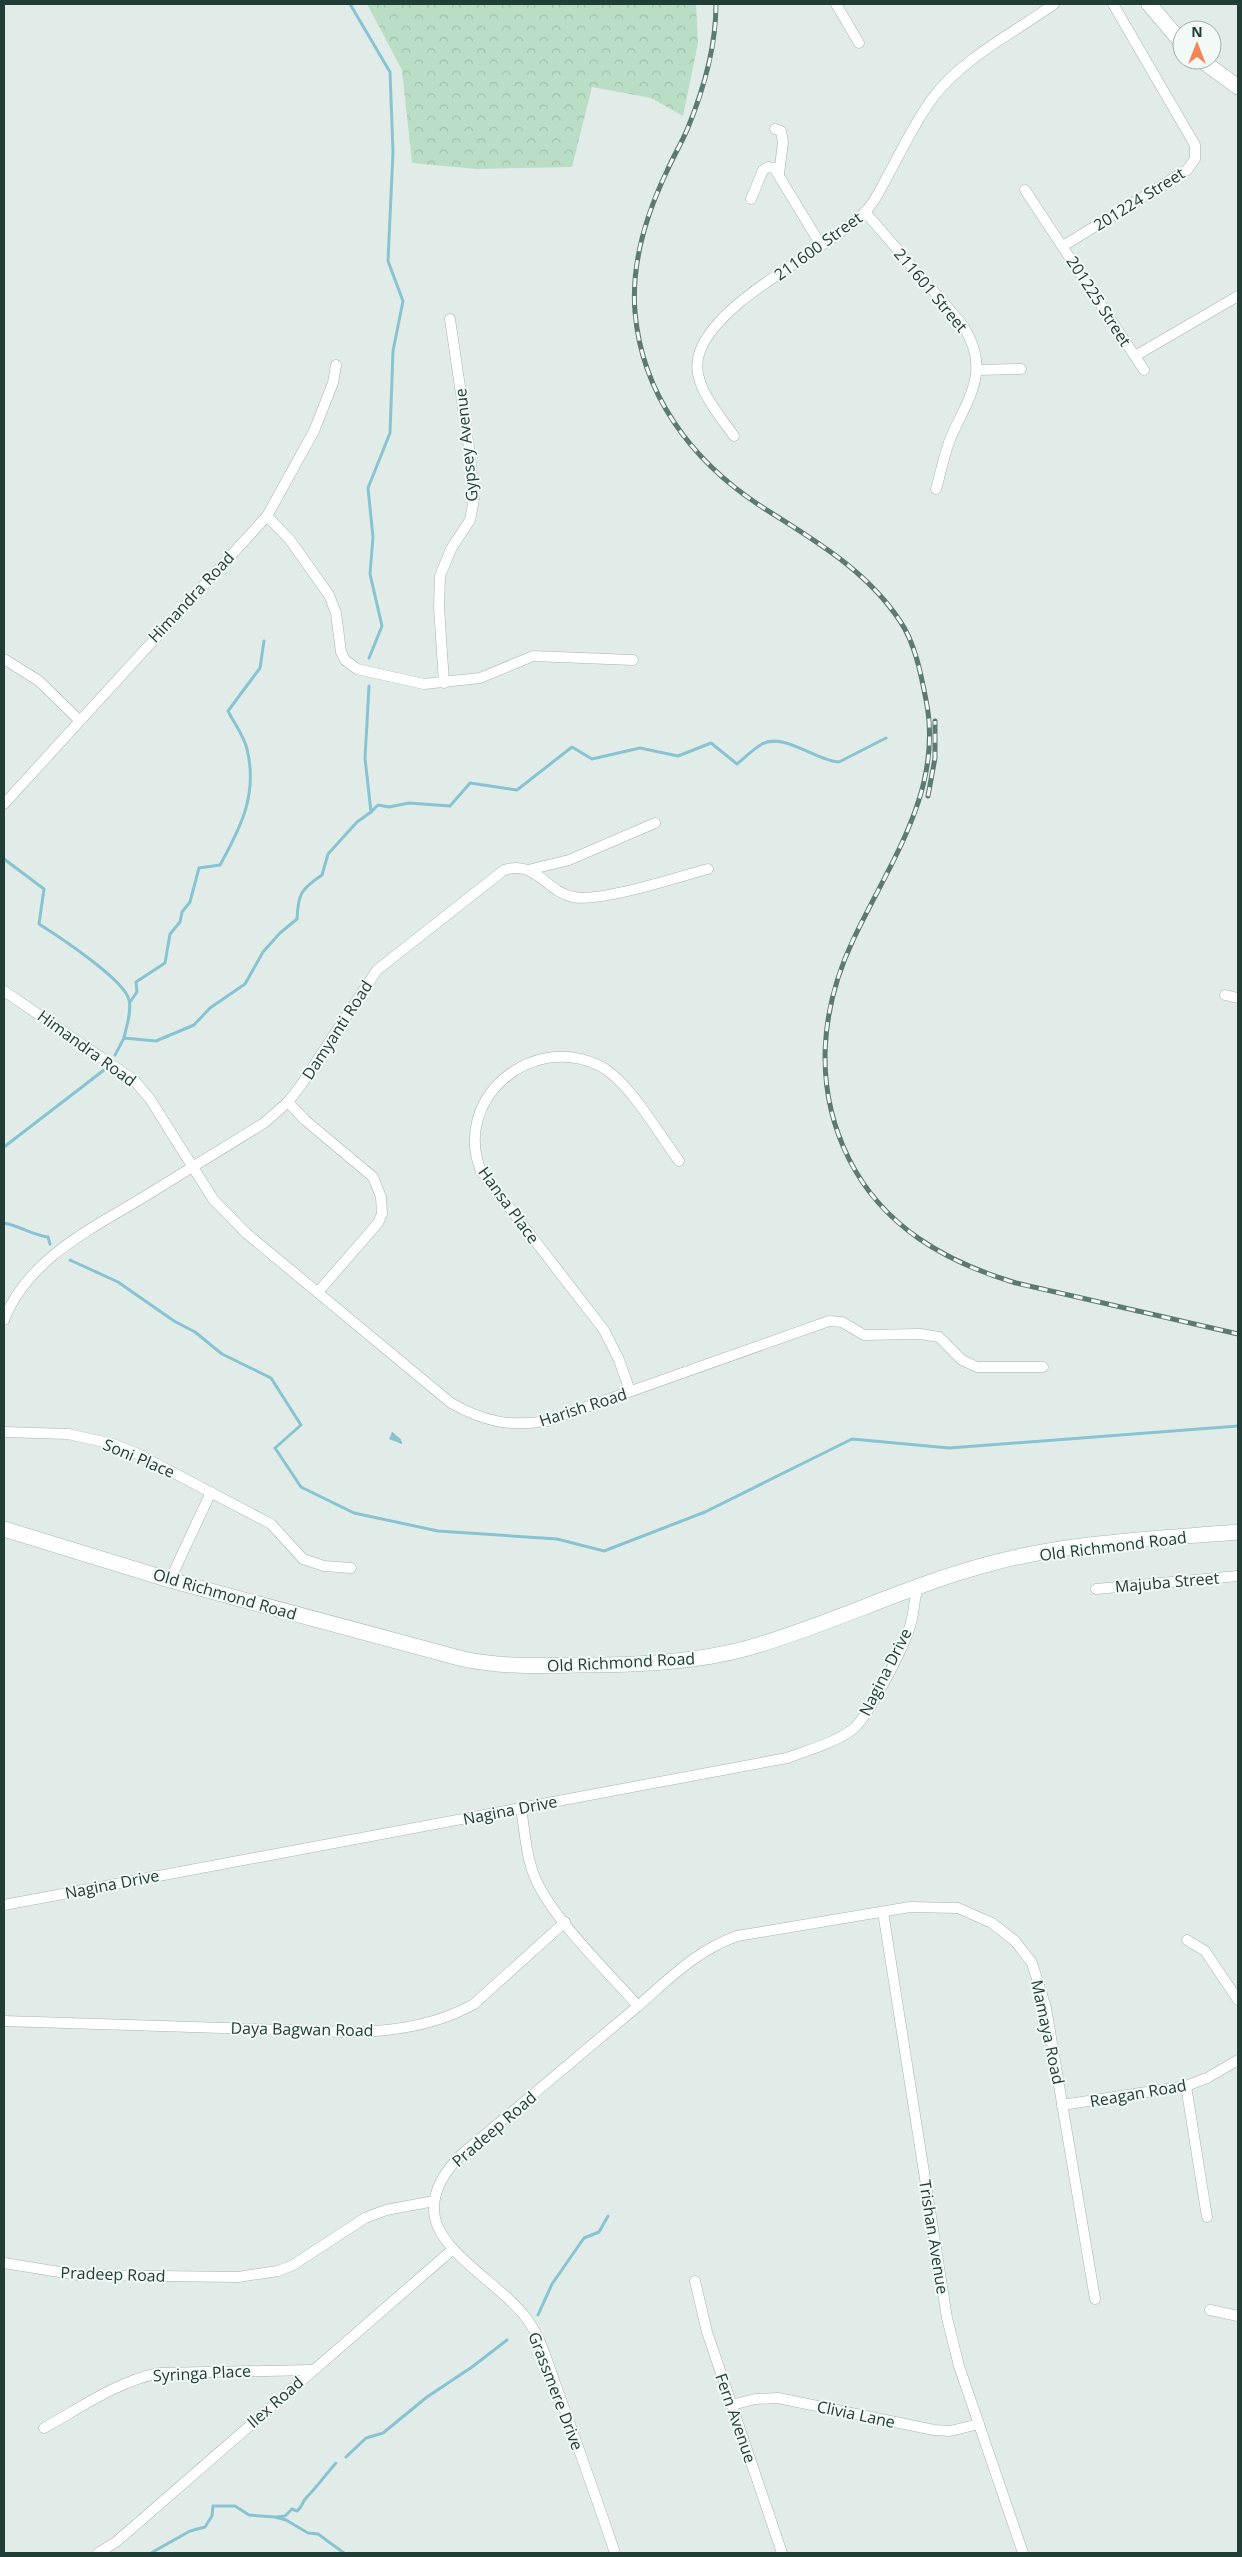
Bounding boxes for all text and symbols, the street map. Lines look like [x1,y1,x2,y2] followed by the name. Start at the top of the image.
[1172,20,1222,70] north arrow
[1191,22,1203,41] text: N
[1089,162,1189,236] street label: 201224 Street
[770,206,867,285] street label: 211600 Street
[889,243,973,337] street label: 211601 Street
[1062,252,1137,351] street label: 201225 Street
[449,387,483,503] street label: Gypsey Avenue
[143,547,239,647] street label: Himandra Road
[297,976,377,1084] street label: Damyanti Road
[33,1005,141,1091] street label: Himandra Road
[474,1162,544,1248] street label: Hansa Place
[536,1382,630,1432] street label: Harish Road
[100,1433,178,1483] street label: Soni Place
[1038,1526,1188,1566] street label: Old Richmond Road
[151,1563,299,1625] street label: Old Richmond Road
[1114,1566,1220,1598] street label: Majuba Street
[853,1624,917,1720] street label: Nagina Drive
[546,1647,696,1677] street label: Old Richmond Road
[461,1790,559,1830] street label: Nagina Drive
[63,1864,161,1904] street label: Nagina Drive
[1026,1978,1070,2086] street label: Mamaya Road
[230,2017,374,2041] street label: Daya Bagwan Road
[1088,2074,1188,2112] street label: Reagan Road
[447,2086,541,2172] street label: Pradeep Road
[914,2178,954,2296] street label: Trishan Avenue
[60,2261,166,2287] street label: Pradeep Road
[523,2329,589,2453] street label: Grassmere Drive
[152,2359,252,2387] street label: Syringa Place
[710,2370,762,2466] street label: Fern Avenue
[242,2371,308,2433] street label: Ilex Road
[815,2395,897,2433] street label: Clivia Lane

